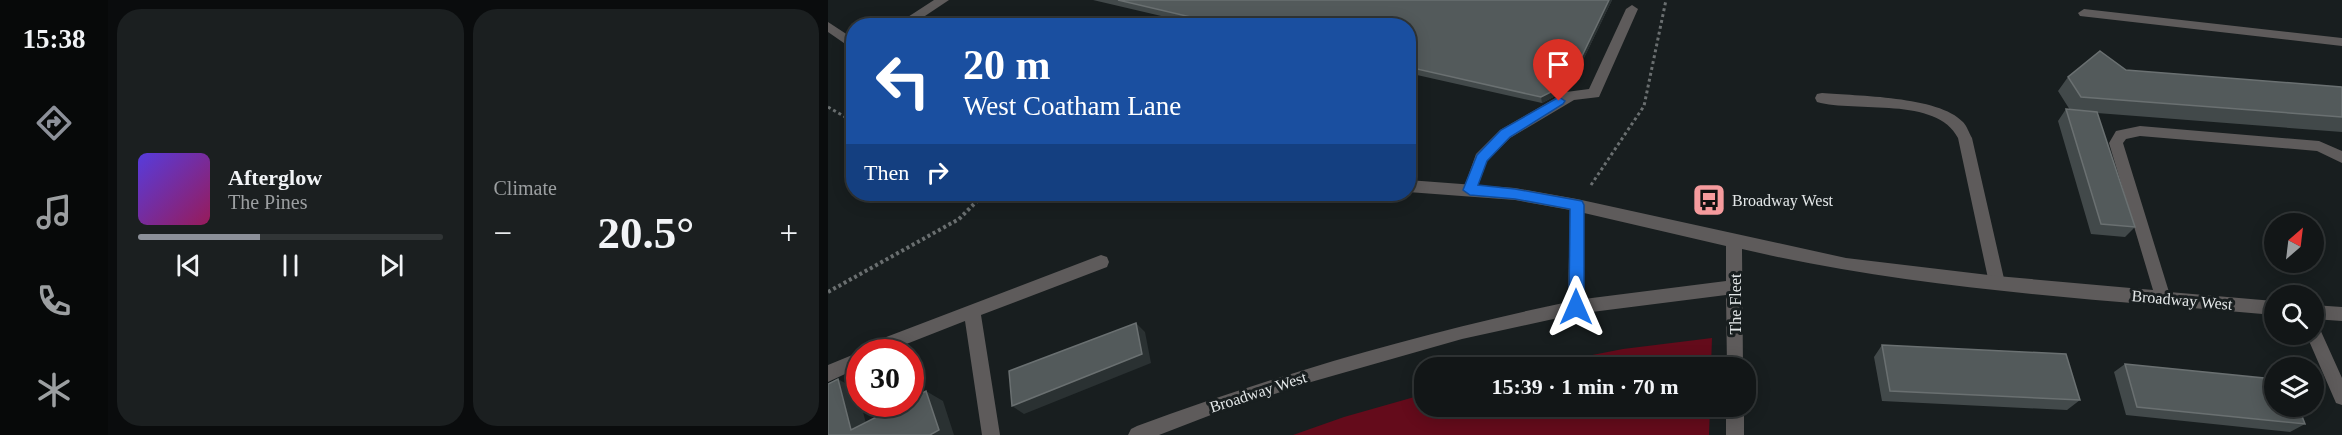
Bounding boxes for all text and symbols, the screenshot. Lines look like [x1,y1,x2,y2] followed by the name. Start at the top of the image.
[23,24,86,54] text: 15:38
[1533,39,1584,101] pin
[864,42,942,120] icon: left
[963,42,1051,88] text: 20 m
[1542,48,1575,81] icon: arrive
[963,91,1181,121] text: West Coatham Lane
[33,102,75,144] icon: directions
[921,156,954,189] icon: right
[864,160,909,185] text: Then
[228,165,322,190] text: Afterglow
[494,177,557,199] text: Climate
[1691,182,1727,218] bus stop icon: Broadway West
[33,191,75,233] icon: music
[228,191,307,213] text: The Pines
[1732,192,1834,210] place label: Broadway West
[597,208,694,258] text: 20.5°
[2264,213,2324,273] north arrow
[2264,213,2324,417] map controls
[494,215,512,251] text: −
[779,215,798,251] text: +
[172,249,205,282] icon: previous
[274,249,307,282] icon: pause
[375,249,408,282] icon: next
[1727,273,1744,334] street label: The Fleet
[1544,275,1608,339] position arrow
[33,280,75,322] icon: phone
[2264,285,2324,345] button: search
[2131,287,2234,314] street label: Broadway West
[846,339,924,417] speed limit sign: 30
[2264,357,2324,417] button: layers
[1207,368,1310,417] street label: Broadway West
[33,369,75,411] icon: climate
[1492,374,1679,399] text: 15:39 · 1 min · 70 m

